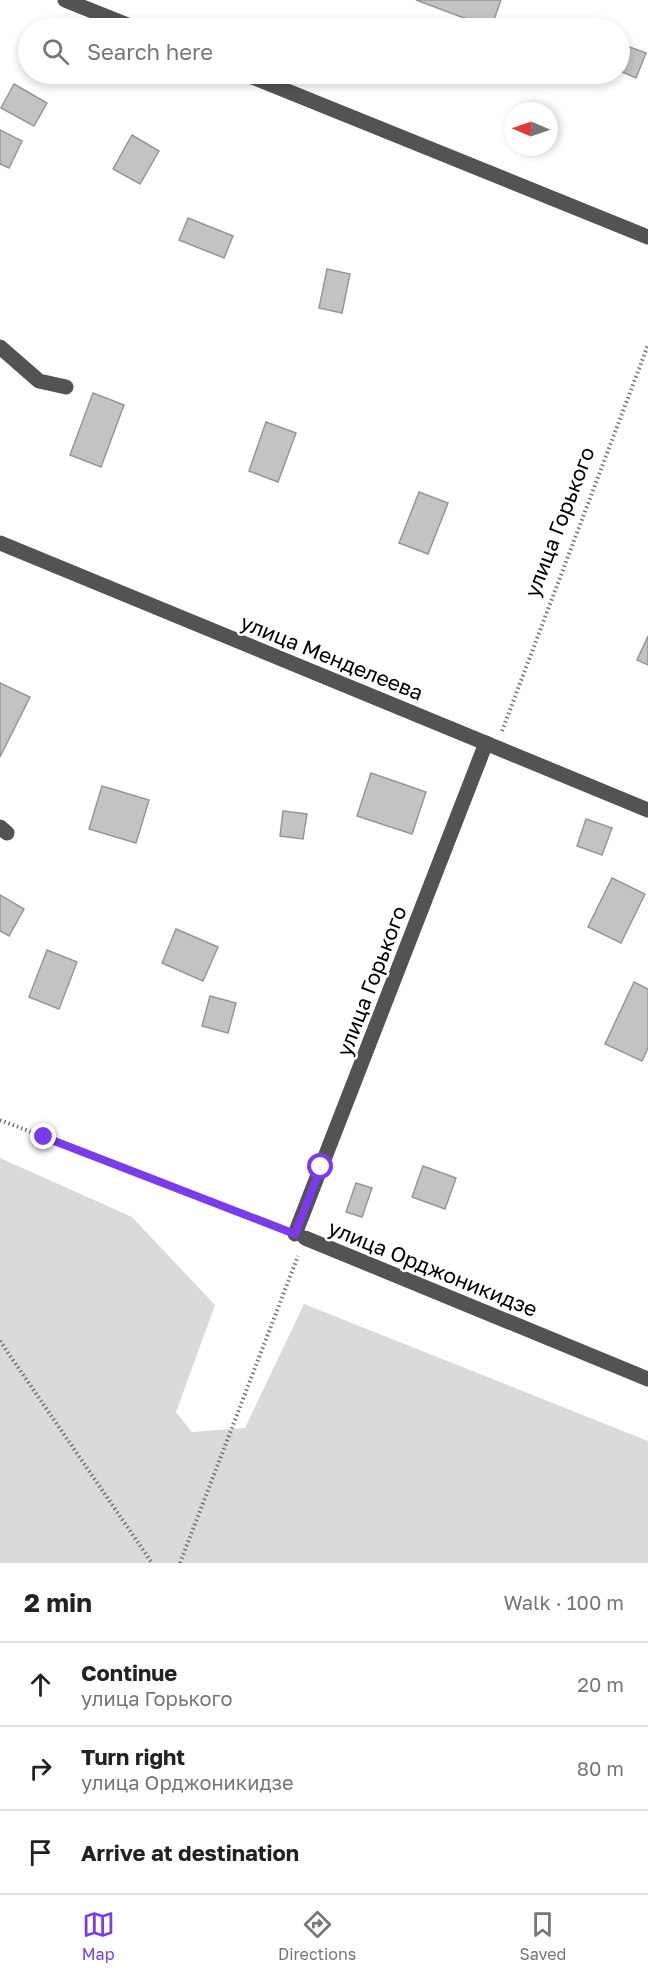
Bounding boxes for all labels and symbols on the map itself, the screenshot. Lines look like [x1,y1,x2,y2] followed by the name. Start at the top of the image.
[504,102,558,156] north arrow
[518,443,600,601] street label: улица Горького
[237,608,427,706] street label: улица Менделеева
[330,902,412,1060] street label: улица Горького
[30,1123,56,1149] route end
[307,1153,333,1179] route start
[325,1214,541,1322] street label: улица Орджоникидзе

